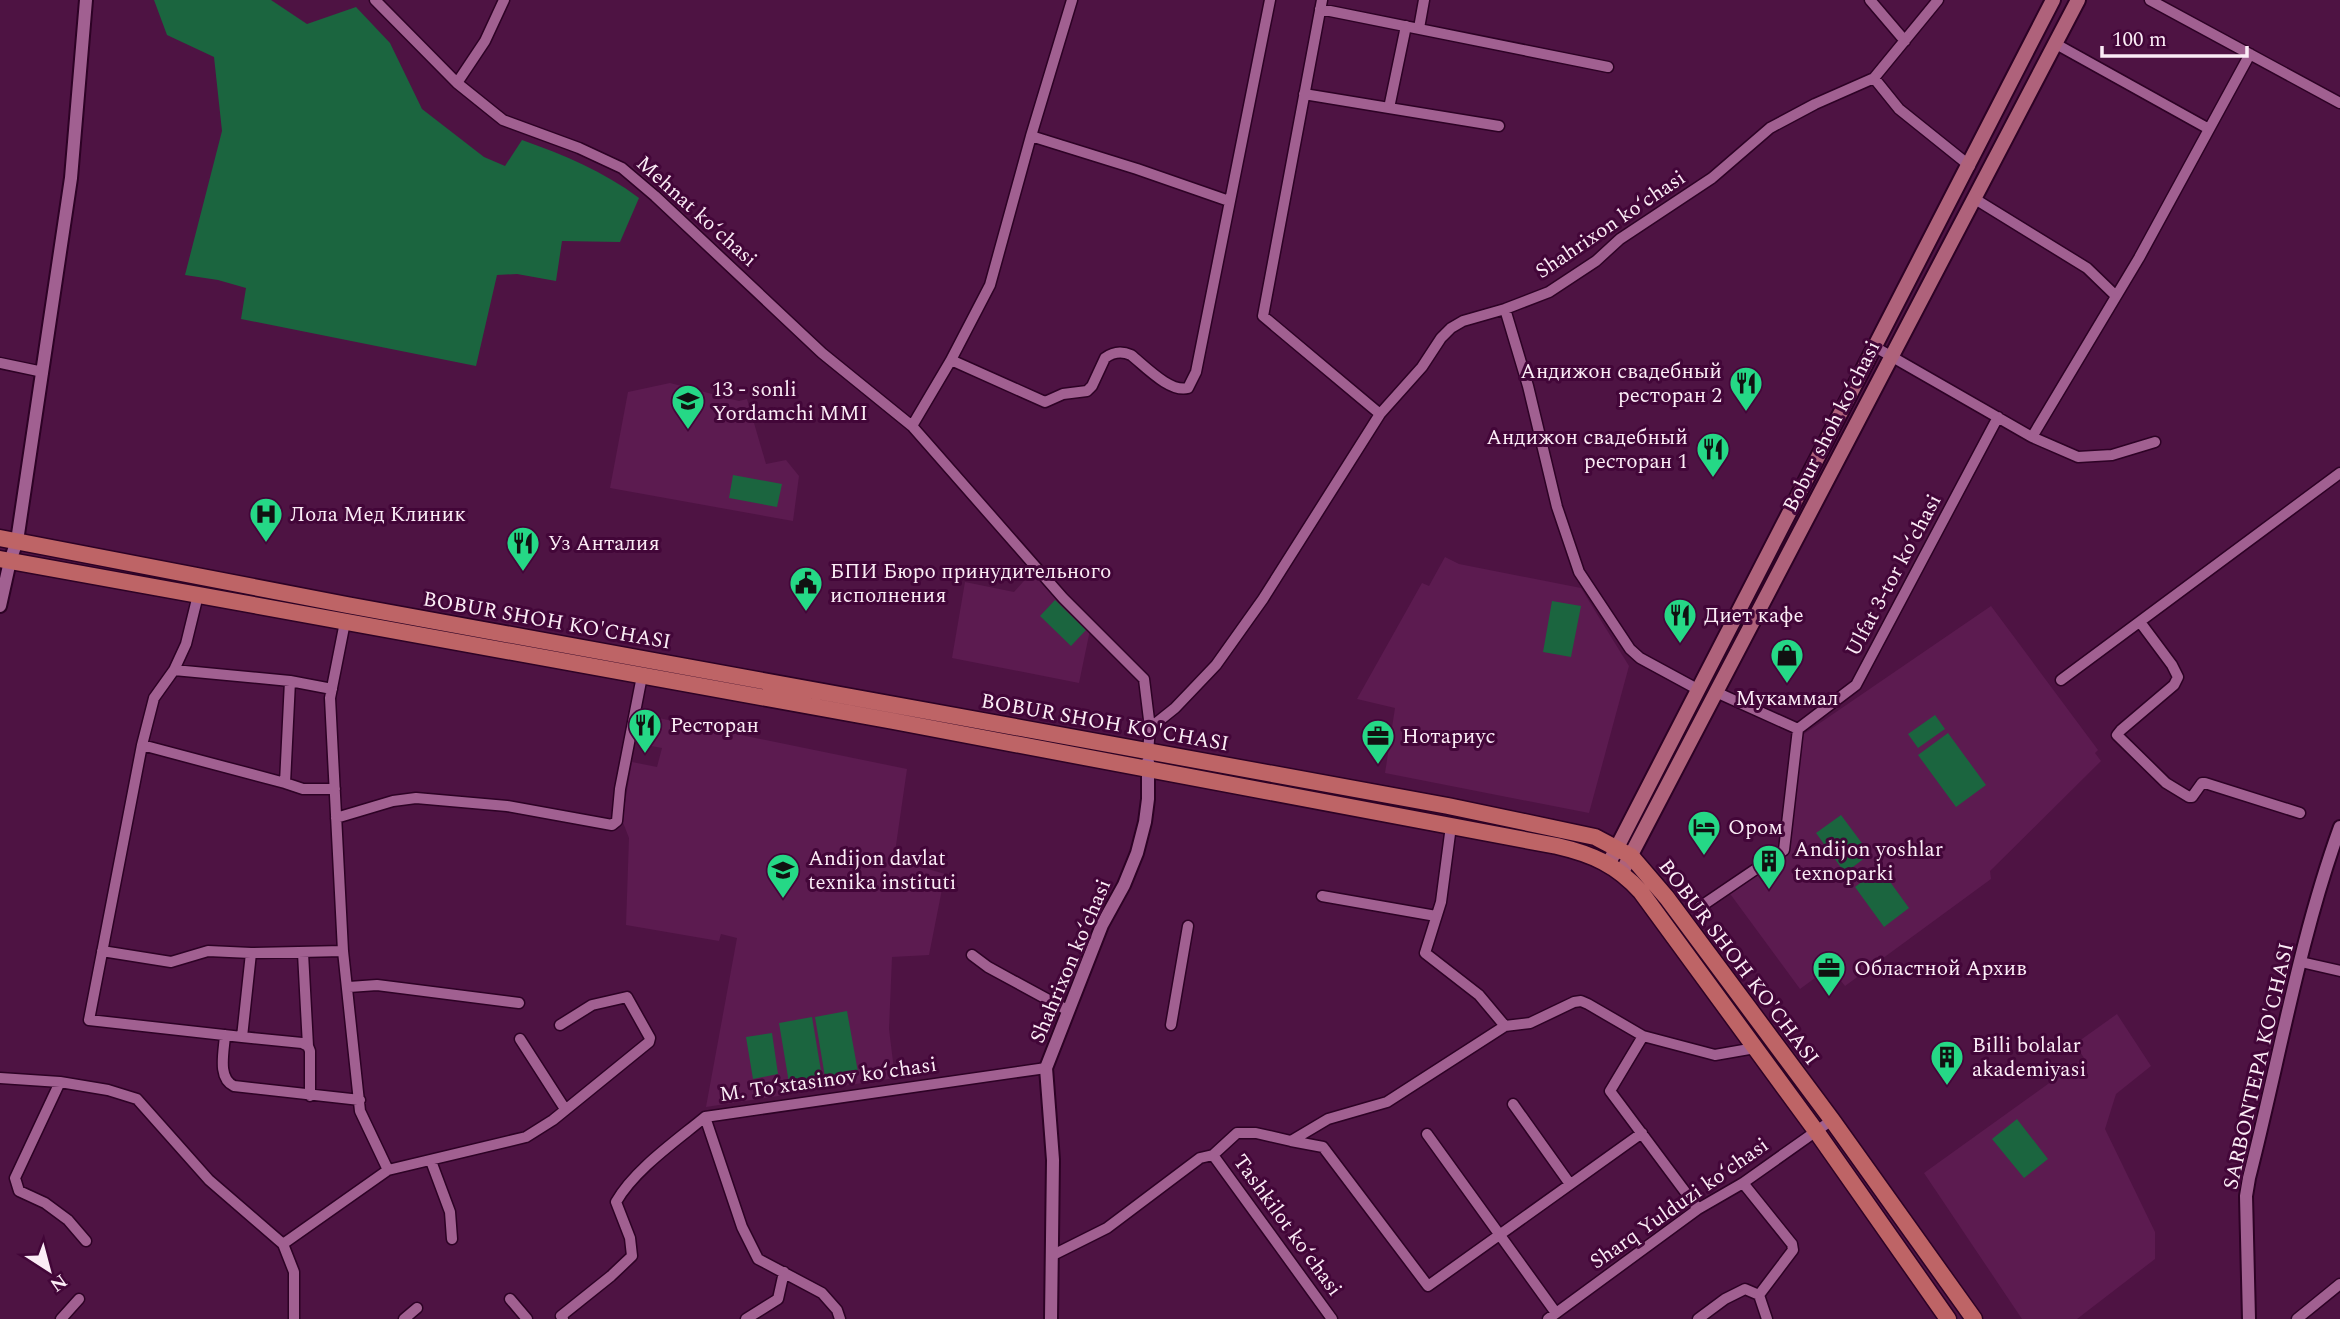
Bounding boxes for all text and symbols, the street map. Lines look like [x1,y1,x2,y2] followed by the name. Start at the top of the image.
[2102,14,2247,58] scale bar
[2112,24,2167,56] text: 100 m
[629,148,764,275] street label: Mehnat koʻchasi
[1529,162,1692,287] street label: Shahrixon koʻchasi
[1775,335,1889,518] street label: Bobur shoh koʻchasi
[1520,356,1722,412] place label: Андижон свадебный ресторан 2
[1727,364,1765,413] restaurant icon: Андижон свадебный ресторан 2
[712,374,868,430] place label: 13 - sonli Yordamchi MMI
[669,382,707,431] school or university icon: 13 - sonli Yordamchi MMI
[1486,422,1688,478] place label: Андижон свадебный ресторан 1
[1694,430,1732,479] restaurant icon: Андижон свадебный ресторан 1
[1838,489,1950,662] street label: Ulfat 3-tor koʻchasi
[247,495,285,544] hospital icon: Лола Мед Клиник
[290,499,466,531] place label: Лола Мед Клиник
[504,524,542,573] restaurant icon: Уз Анталия
[548,528,660,560] place label: Уз Анталия
[830,556,1111,612] place label: БПИ Бюро принудительного исполнения
[787,564,825,613] public building icon: БПИ Бюро принудительного исполнения
[420,583,673,659] street label: BOBUR SHOH KO'CHASI
[1661,596,1699,645] restaurant icon: Диет кафе
[1704,600,1804,632] place label: Диет кафе
[1768,636,1806,685] shop icon: Мукаммал
[1735,683,1839,715] place label: Мукаммал
[978,685,1231,761] street label: BOBUR SHOH KO'CHASI
[626,706,664,755] restaurant icon: Ресторан
[670,710,759,742] place label: Ресторан
[1359,717,1397,766] office icon: Нотариус
[1402,721,1496,753] place label: Нотариус
[1685,808,1723,857] hotel icon: Ором
[1728,812,1783,844] place label: Ором
[1794,834,1943,890] place label: Andijon yoshlar texnoparki
[1750,842,1788,891] building icon: Andijon yoshlar texnoparki
[808,843,956,899] place label: Andijon davlat texnika instituti
[764,851,802,900] school or university icon: Andijon davlat texnika instituti
[1650,853,1827,1073] street label: BOBUR SHOH KO'CHASI
[1022,874,1120,1048] street label: Shahrixon koʻchasi
[2215,940,2303,1193] street label: SARBONTEPA KO'CHASI
[1810,949,1848,998] office icon: Областной Архив
[1854,953,2027,985] place label: Областной Архив
[1972,1030,2086,1086] place label: Billi bolalar akademiyasi
[1928,1038,1966,1087] building icon: Billi bolalar akademiyasi
[717,1049,939,1111] street label: M. Toʻxtasinov koʻchasi
[1583,1130,1776,1278] street label: Sharq Yulduzi koʻchasi
[1225,1148,1350,1303] street label: Tashkilot koʻchasi
[14,1235,84,1305] north arrow
[43,1266,73,1299] text: N

